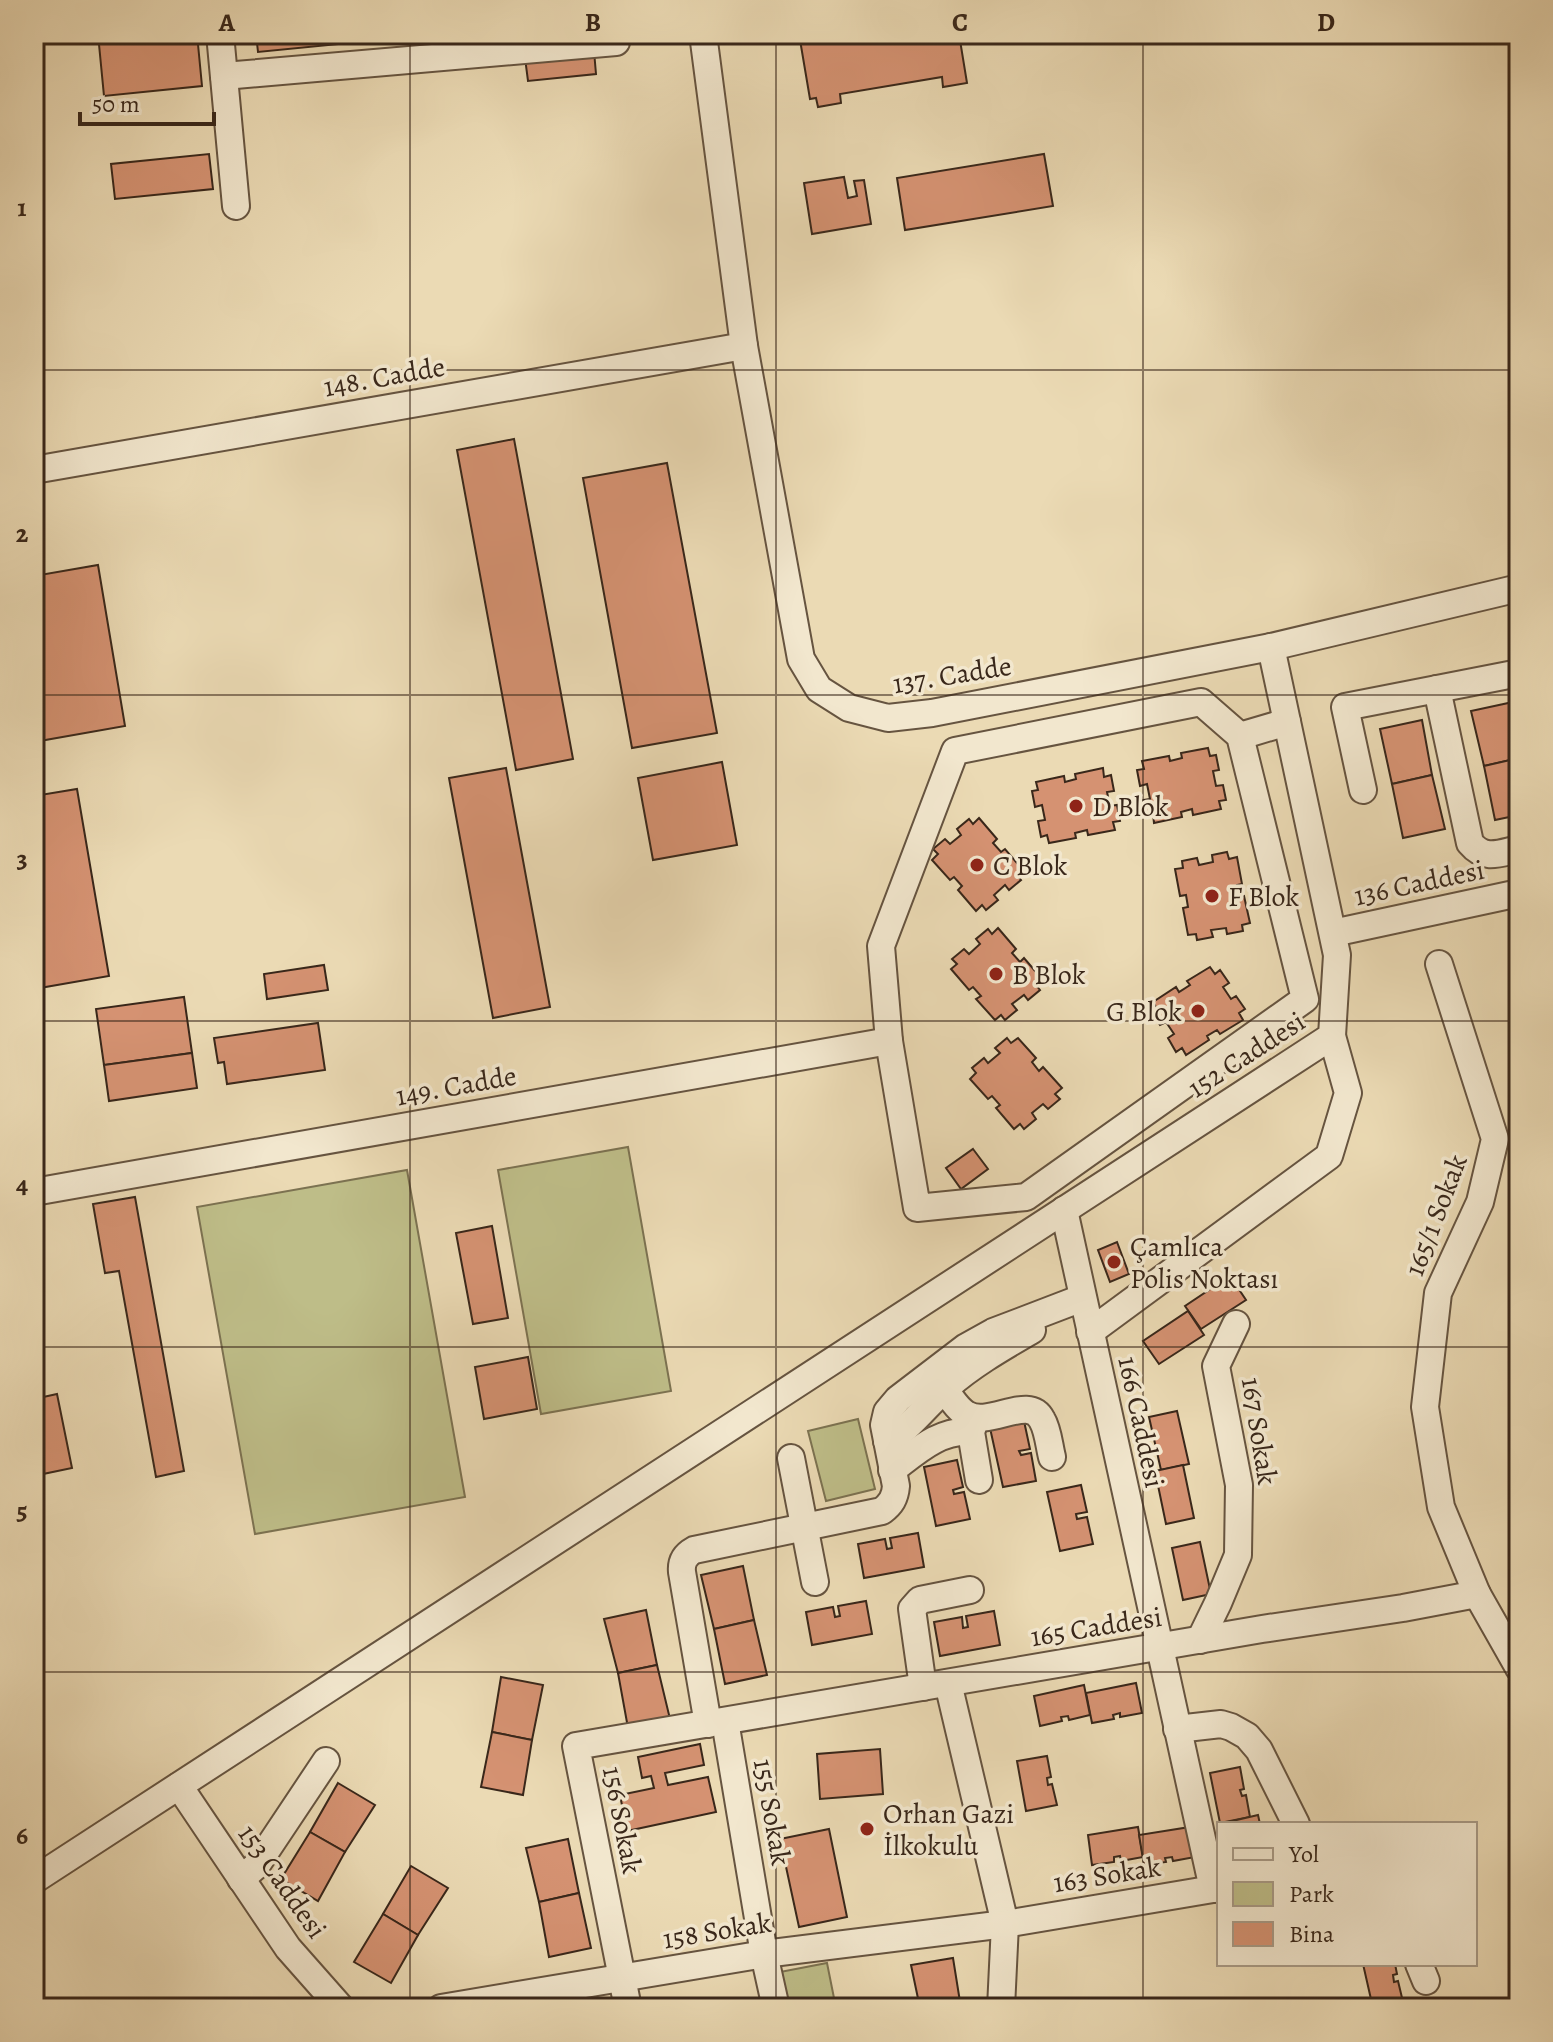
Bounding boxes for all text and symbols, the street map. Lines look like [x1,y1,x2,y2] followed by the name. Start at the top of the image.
[218,5,236,40] text: A
[585,5,601,40] text: B
[952,5,968,40] text: C
[1317,5,1335,40] text: D
[80,76,214,126] scale bar
[92,88,140,120] text: 50 m
[17,190,27,225] text: 1
[321,348,448,406] street label: 148. Cadde
[16,516,29,551] text: 2
[890,647,1014,703] street label: 137. Cadde
[1092,788,1169,826] place label: D Blok
[1067,797,1085,815] marker: D Blok
[16,841,28,876] text: 3
[993,847,1068,885] place label: C Blok
[1351,851,1488,915] street label: 136 Caddesi
[968,856,986,874] marker: C Blok
[1228,878,1299,916] place label: F Blok
[1203,887,1221,905] marker: F Blok
[1012,956,1086,994] place label: B Blok
[987,965,1005,983] marker: B Blok
[1106,993,1182,1031] place label: G Blok
[1189,1002,1207,1020] marker: G Blok
[1181,1003,1313,1107] street label: 152 Caddesi
[393,1057,519,1115] street label: 149. Cadde
[1395,1149,1477,1282] street label: 165/1 Sokak
[16,1167,28,1202] text: 4
[1130,1228,1279,1298] place label: Çamlıca Polis Noktası
[1105,1253,1123,1271] marker: Çamlıca Polis Noktası
[1109,1353,1173,1491] street label: 166 Caddesi
[1232,1375,1286,1488] street label: 167 Sokak
[16,1493,28,1528] text: 5
[1028,1598,1165,1656] street label: 165 Caddesi
[744,1756,800,1869] street label: 155 Sokak
[593,1763,651,1877] street label: 156 Sokak
[883,1795,1014,1865] place label: Orhan Gazi İlkokulu
[229,1817,335,1946] street label: 153 Caddesi
[16,1818,28,1853] text: 6
[858,1820,876,1838] marker: Orhan Gazi İlkokulu
[1217,1822,1477,1966] legend
[1288,1838,1319,1870] text: Yol
[1051,1848,1164,1902] street label: 163 Sokak
[1289,1878,1334,1910] text: Park
[660,1904,774,1958] street label: 158 Sokak
[1289,1918,1335,1950] text: Bina

